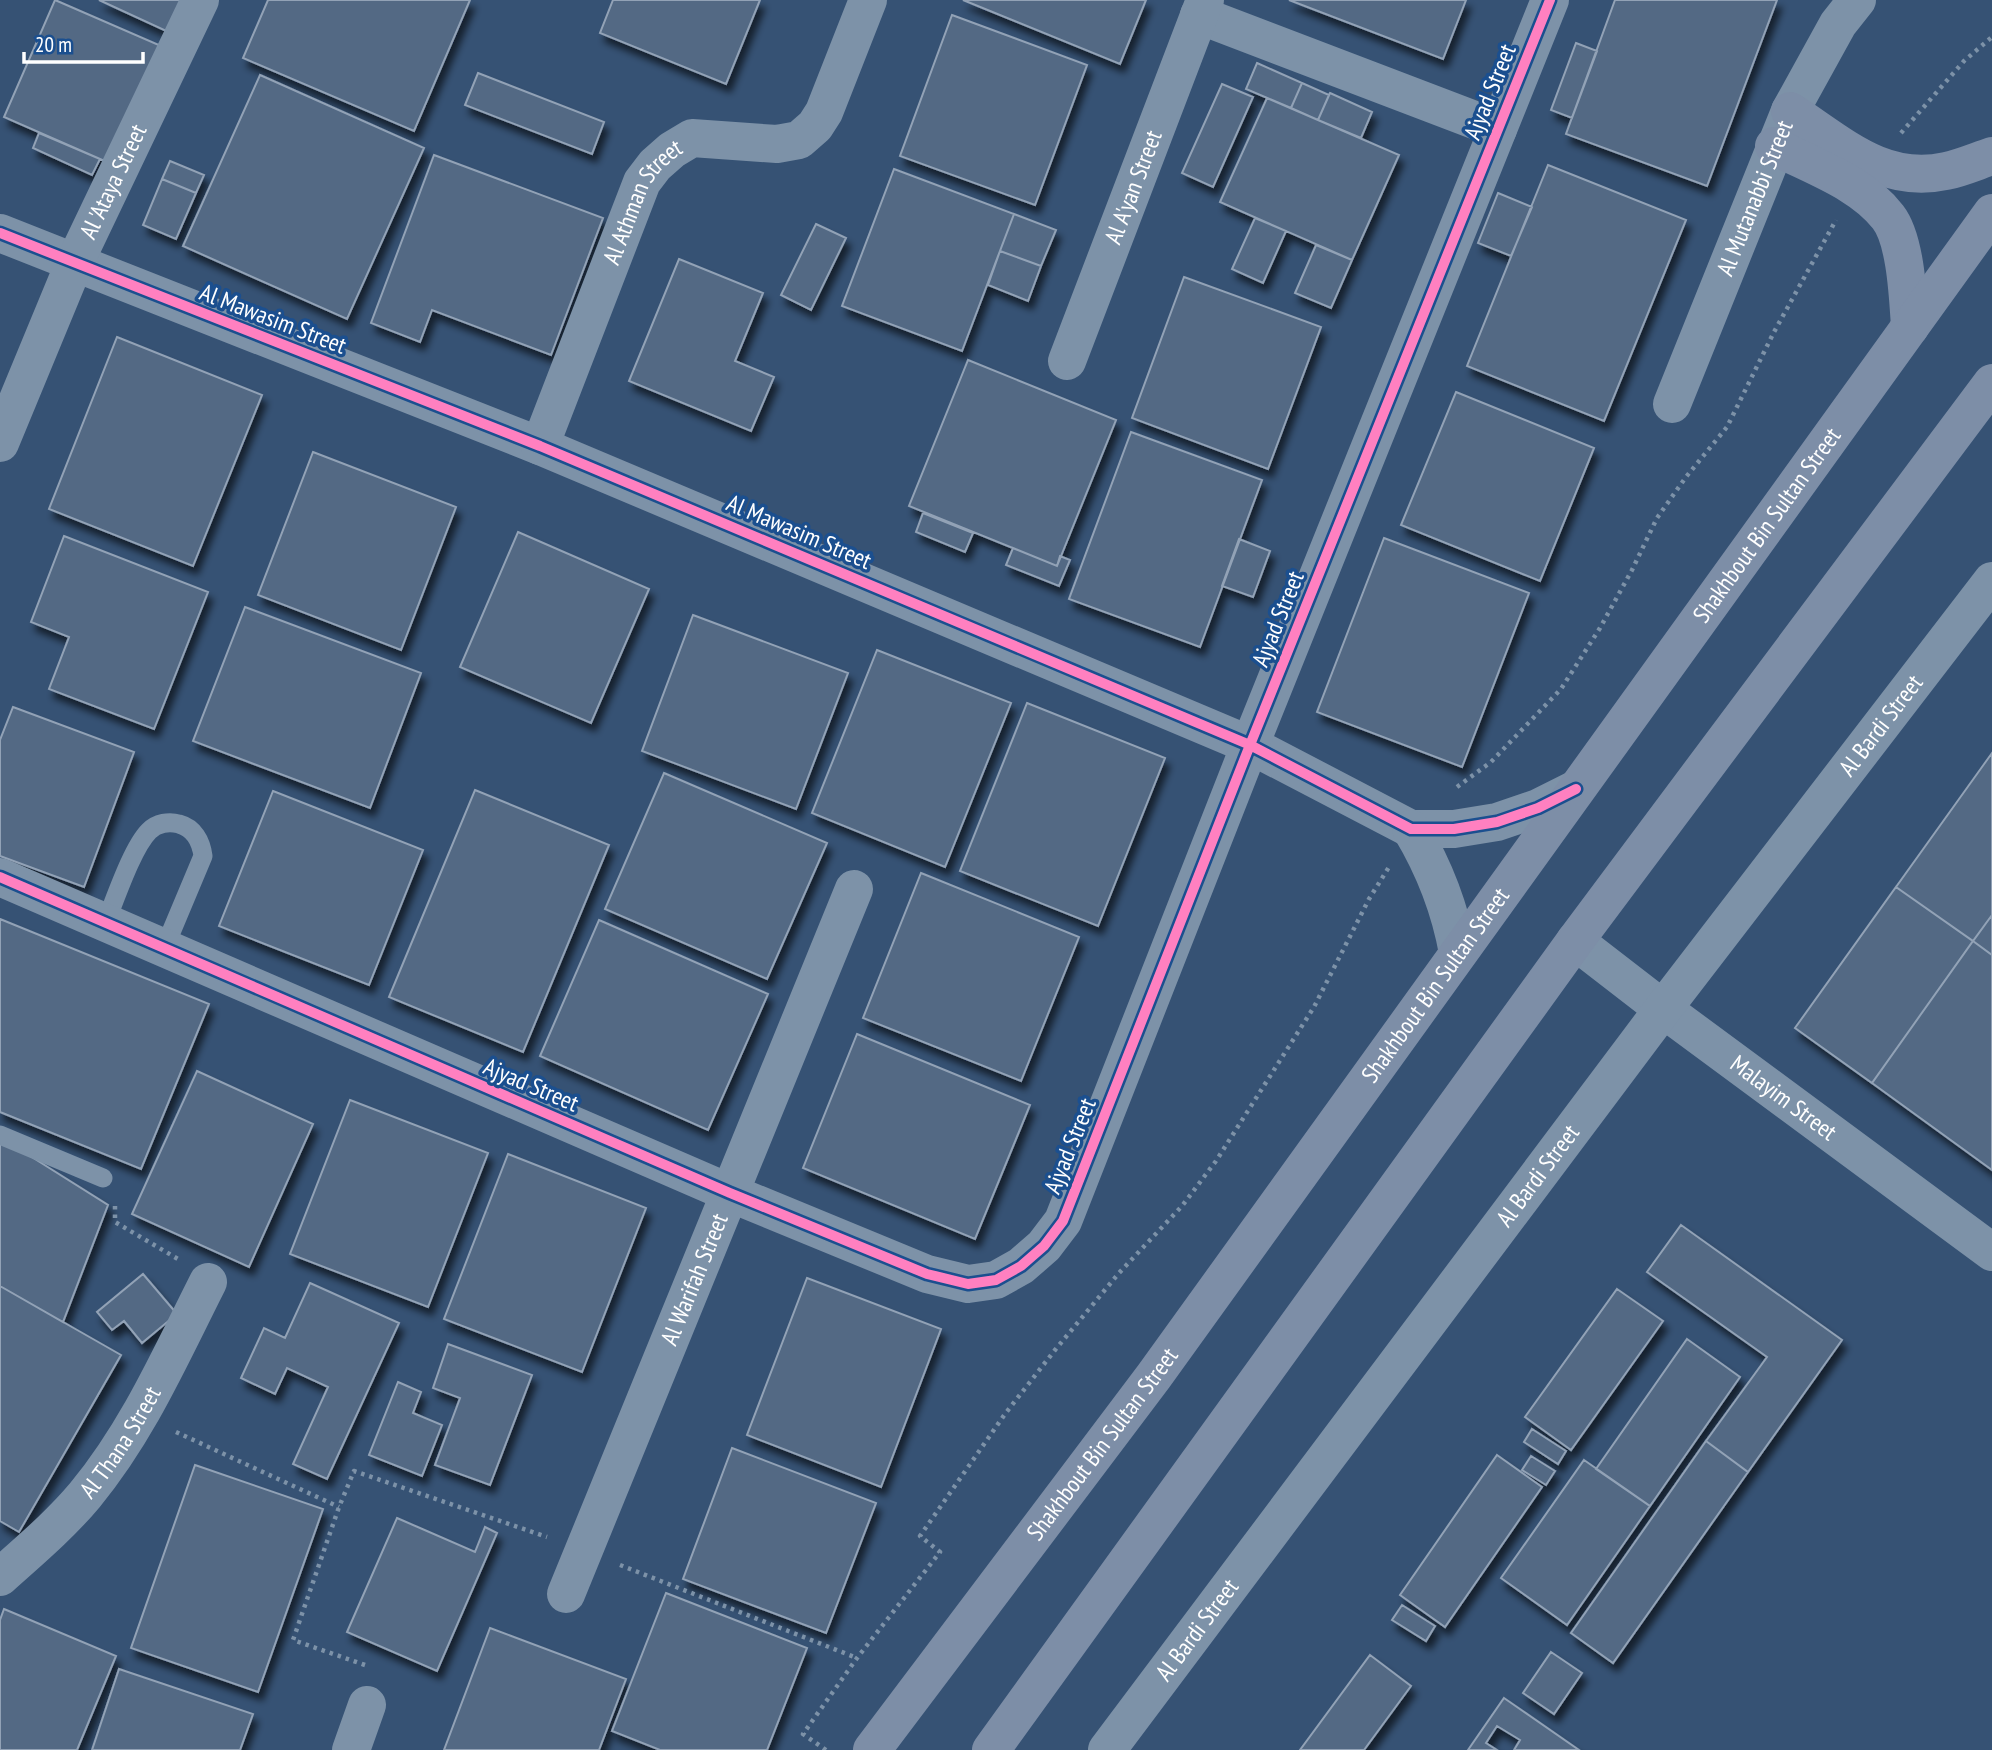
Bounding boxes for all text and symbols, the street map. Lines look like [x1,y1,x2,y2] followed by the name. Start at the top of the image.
[24,21,144,65] scale bar
[35,31,72,58] text: 20 m
[1456,39,1523,144] street label: Ajyad Street
[1709,115,1800,280] street label: Al Mutanabbi Street
[72,119,154,244] street label: Al 'Ataya Street
[1097,125,1169,248] street label: Al A'yan Street
[596,131,688,269] street label: Al Athman Street
[196,276,351,361] street label: Al Mawasim Street
[1686,421,1848,629] street label: Shakhbout Bin Sultan Street
[722,487,877,576] street label: Al Mawasim Street
[1244,566,1311,671] street label: Ajyad Street
[1832,668,1930,782] street label: Al Bardi Street
[1354,881,1516,1089] street label: Shakhbout Bin Sultan Street
[1724,1048,1844,1147] street label: Malayim Street
[479,1051,584,1119] street label: Ajyad Street
[1036,1093,1103,1198] street label: Ajyad Street
[1489,1118,1586,1233] street label: Al Bardi Street
[653,1208,735,1350] street label: Al Warifah Street
[1020,1341,1185,1546] street label: Shakhbout Bin Sultan Street
[73,1380,168,1504] street label: Al Thana Street
[1148,1572,1245,1687] street label: Al Bardi Street

